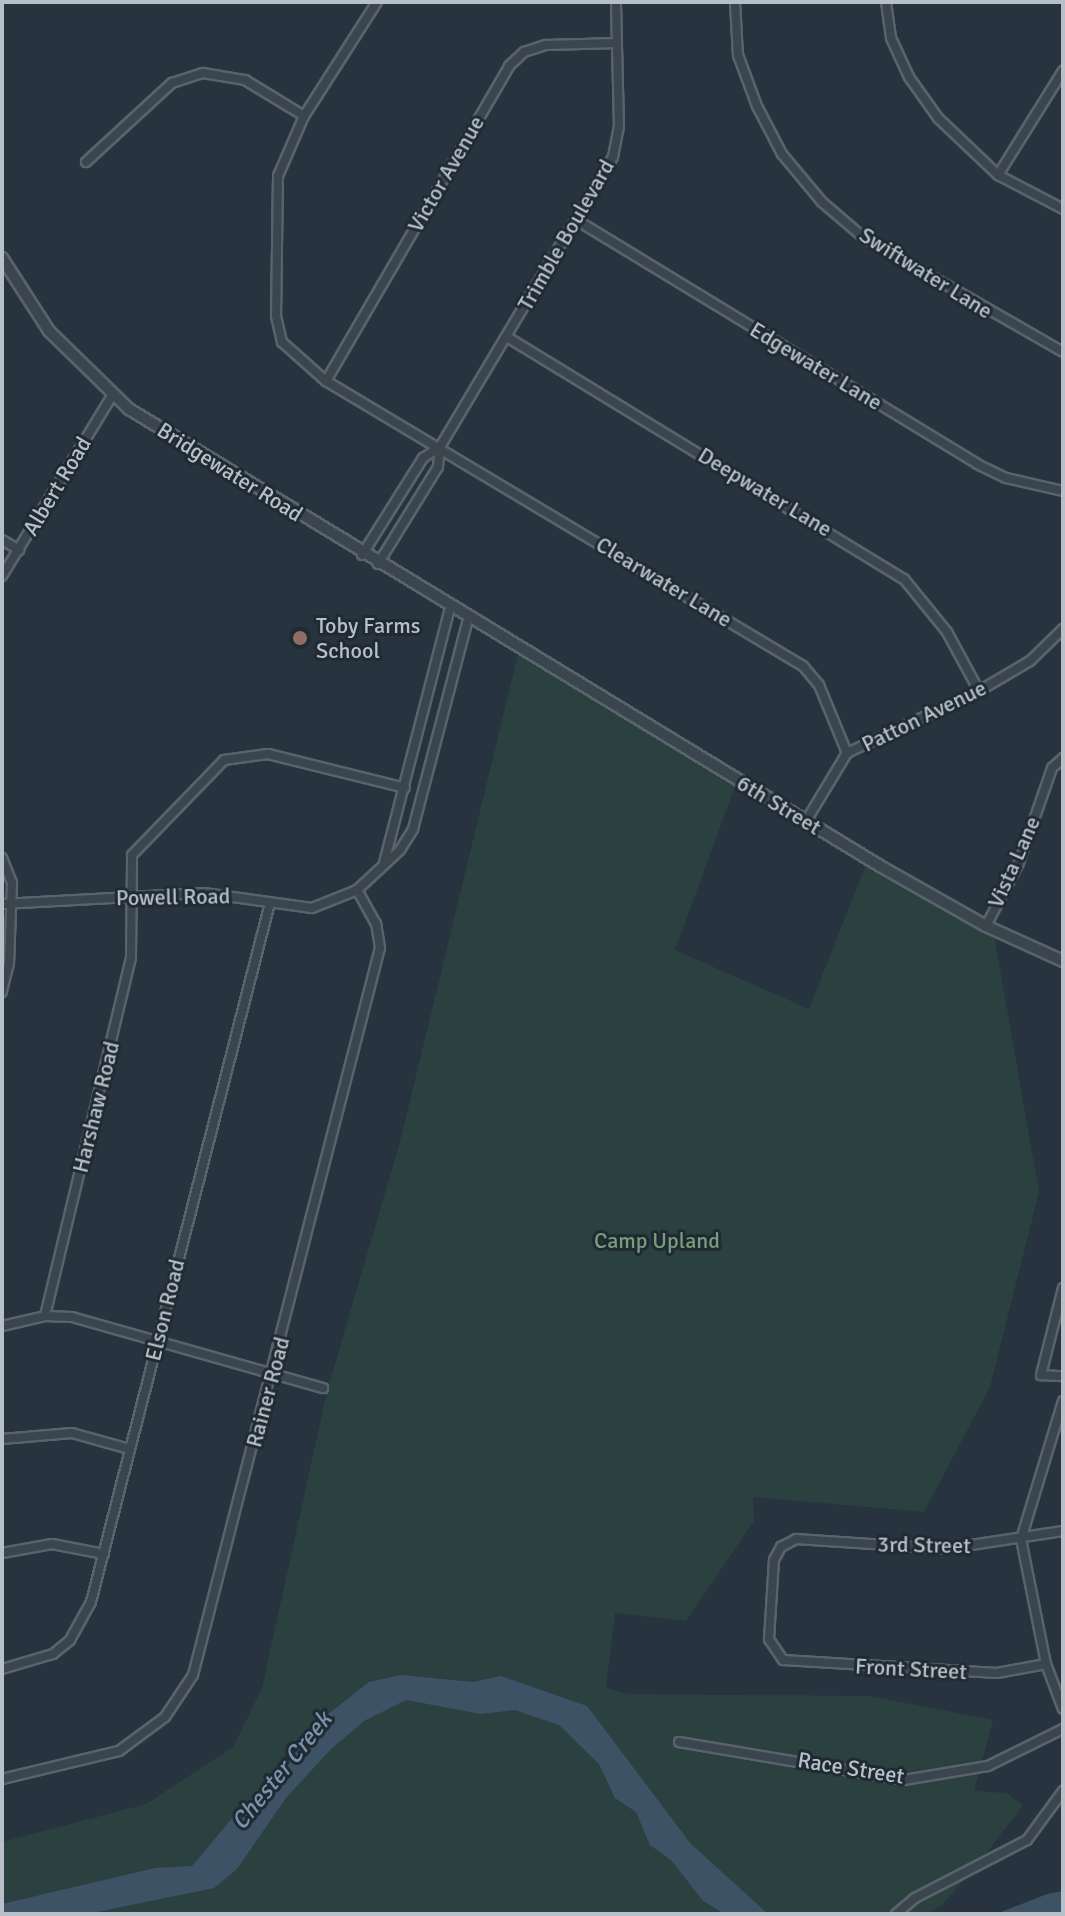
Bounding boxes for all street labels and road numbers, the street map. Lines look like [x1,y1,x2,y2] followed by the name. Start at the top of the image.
[402,111,490,237] street label: Victor Avenue
[512,155,620,315] street label: Trimble Boulevard
[855,222,997,324] street label: Swiftwater Lane
[745,316,887,416] street label: Edgewater Lane
[152,417,308,527] street label: Bridgewater Road
[17,432,97,540] street label: Albert Road
[693,442,837,542] street label: Deepwater Lane
[591,531,737,633] street label: Clearwater Lane
[857,674,991,758] street label: Patton Avenue
[732,770,826,840] street label: 6th Street
[982,812,1046,912] street label: Vista Lane
[116,883,230,911] street label: Powell Road
[67,1039,125,1175] street label: Harshaw Road
[140,1256,190,1364] street label: Elson Road
[241,1334,295,1450] street label: Rainer Road
[877,1531,971,1559] street label: 3rd Street
[854,1653,968,1685] street label: Front Street
[796,1747,906,1789] street label: Race Street

